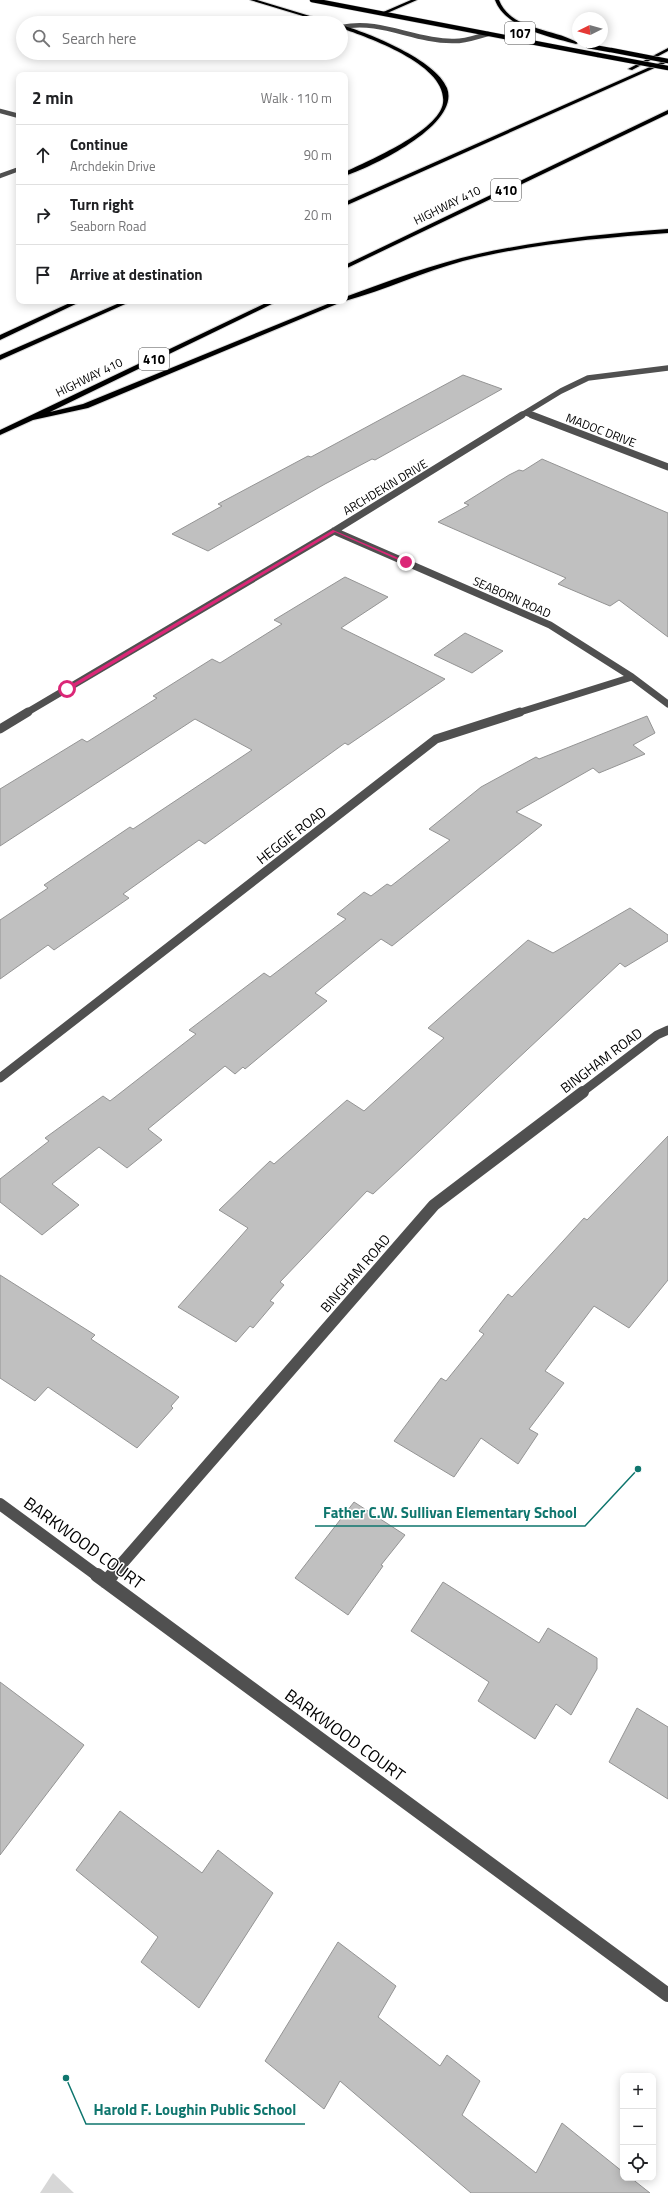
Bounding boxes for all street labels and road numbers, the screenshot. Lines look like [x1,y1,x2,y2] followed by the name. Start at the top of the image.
[505,22,535,44] road number: 107
[491,179,521,201] road number: 410
[410,180,484,229] street label: HIGHWAY 410
[139,348,169,370] road number: 410
[52,352,126,401] street label: HIGHWAY 410
[563,408,639,452] street label: MADOC DRIVE
[339,454,431,520] street label: ARCHDEKIN DRIVE
[470,571,554,623] street label: SEABORN ROAD
[252,801,330,869] street label: HEGGIE ROAD
[556,1022,646,1098] street label: BINGHAM ROAD
[315,1229,395,1317] street label: BINGHAM ROAD
[18,1490,150,1596] street label: BARKWOOD COURT
[279,1682,411,1788] street label: BARKWOOD COURT

